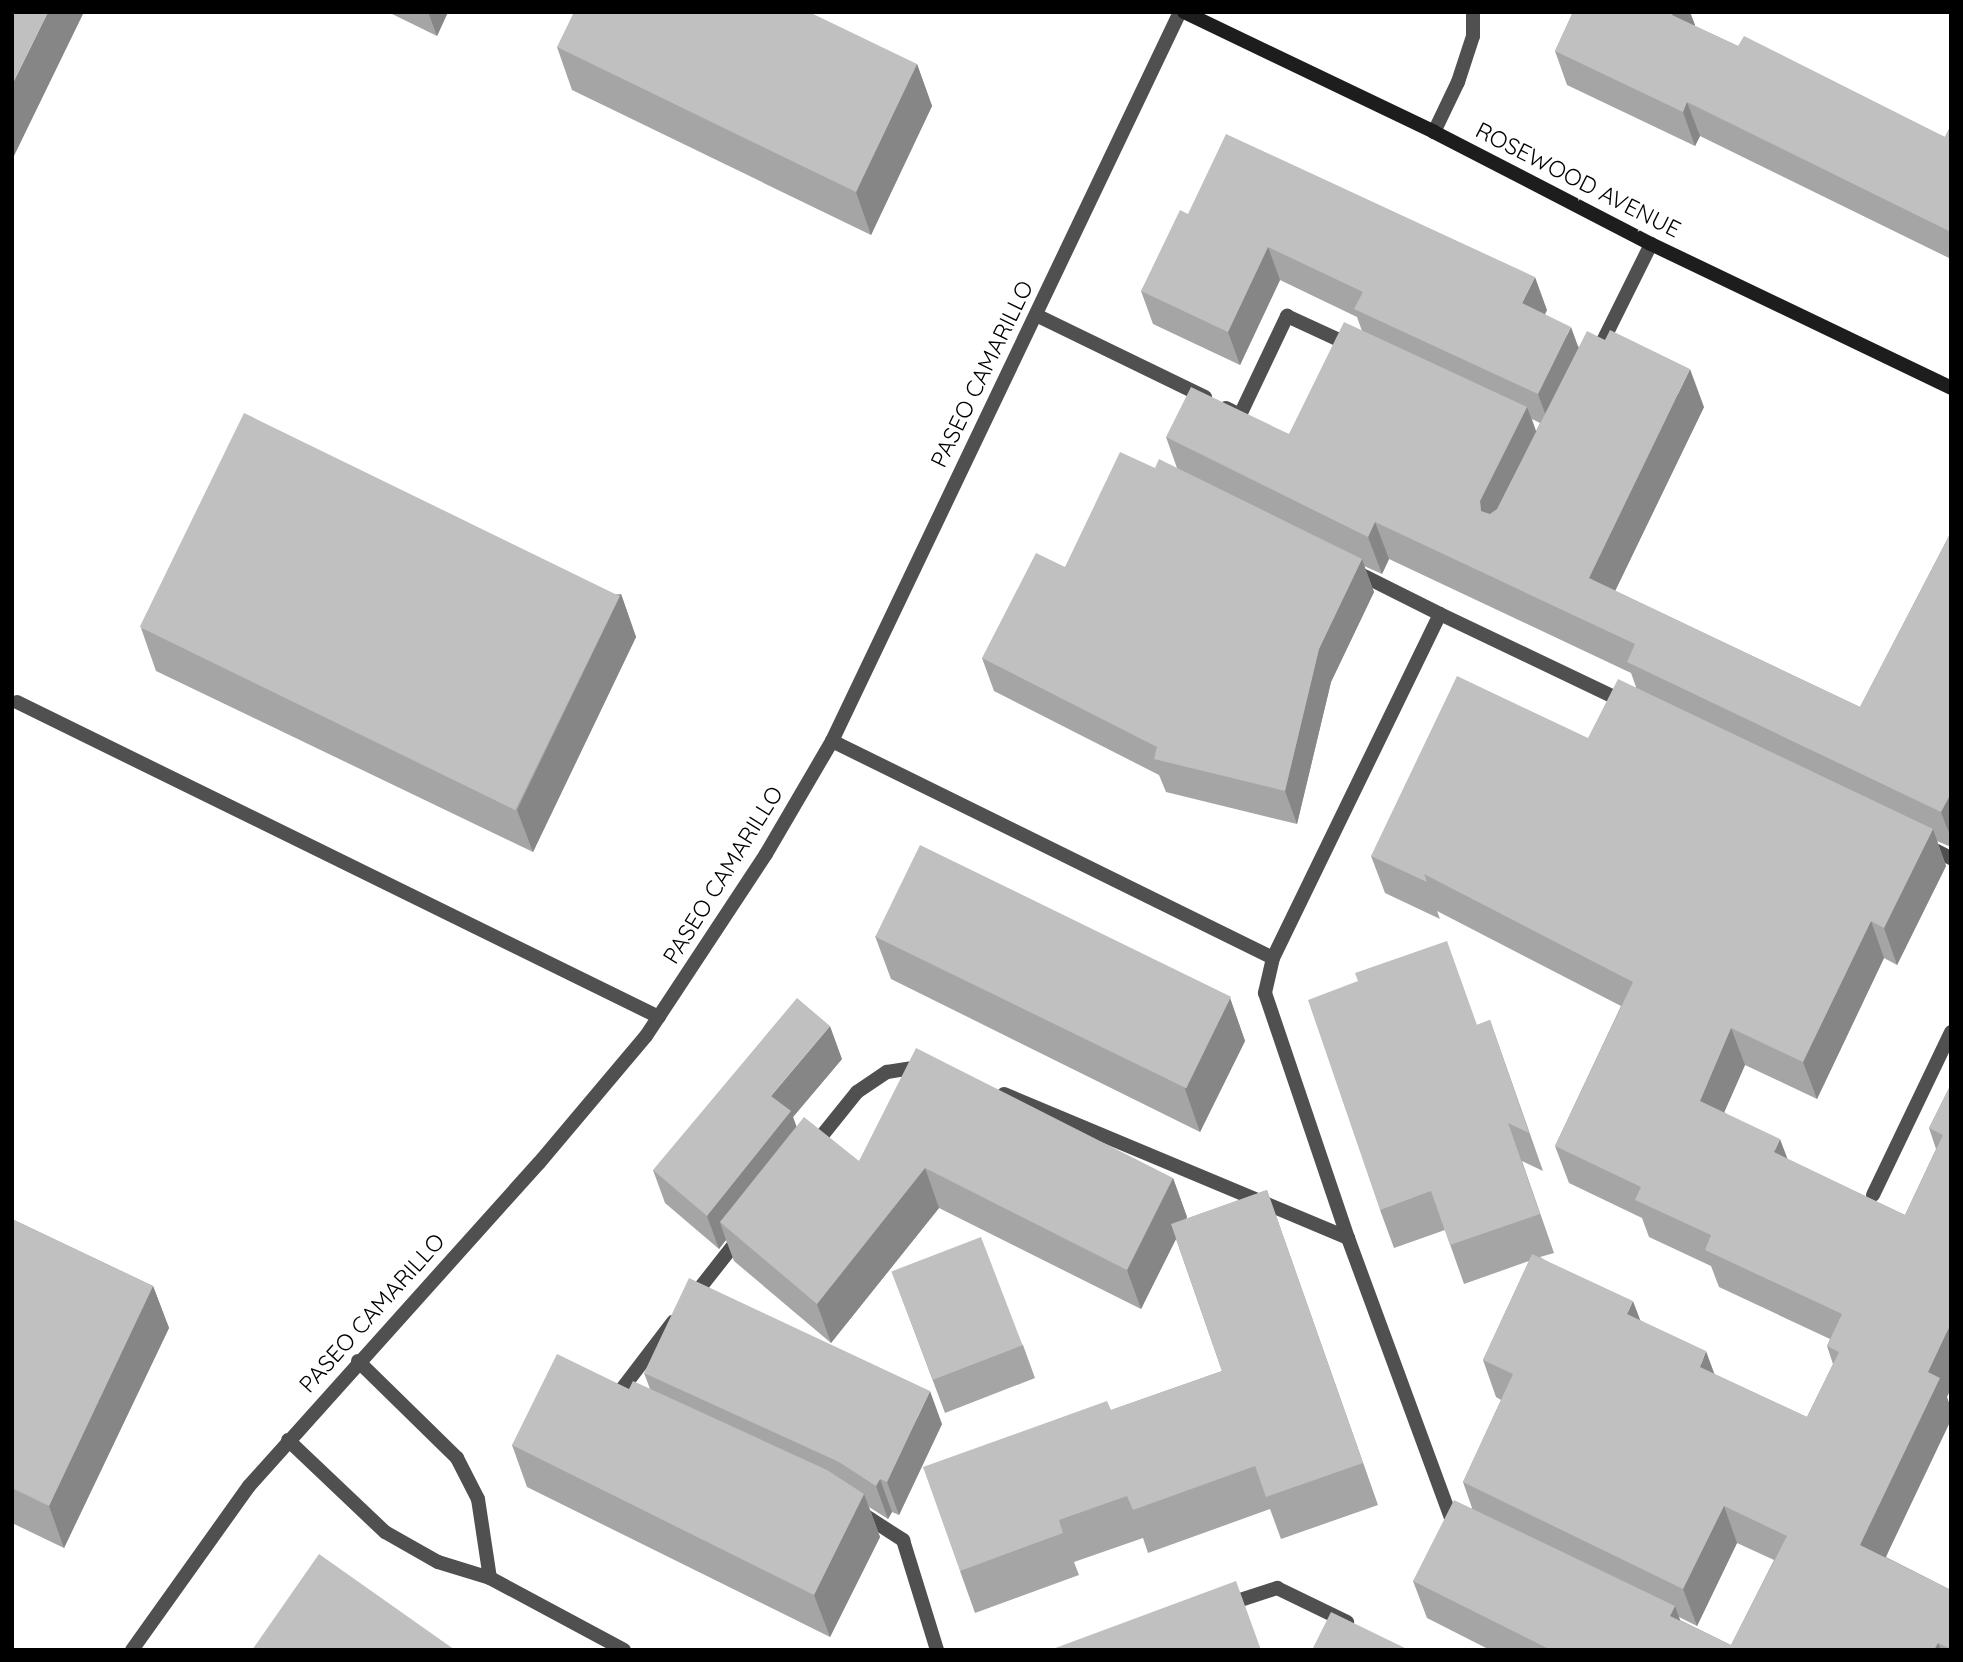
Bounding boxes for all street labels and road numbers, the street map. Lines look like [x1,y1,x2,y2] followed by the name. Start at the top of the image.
[1471,116,1685,244] street label: ROSEWOOD AVENUE
[925,276,1039,472] street label: PASEO CAMARILLO
[657,781,789,969] street label: PASEO CAMARILLO
[293,1228,451,1398] street label: PASEO CAMARILLO

